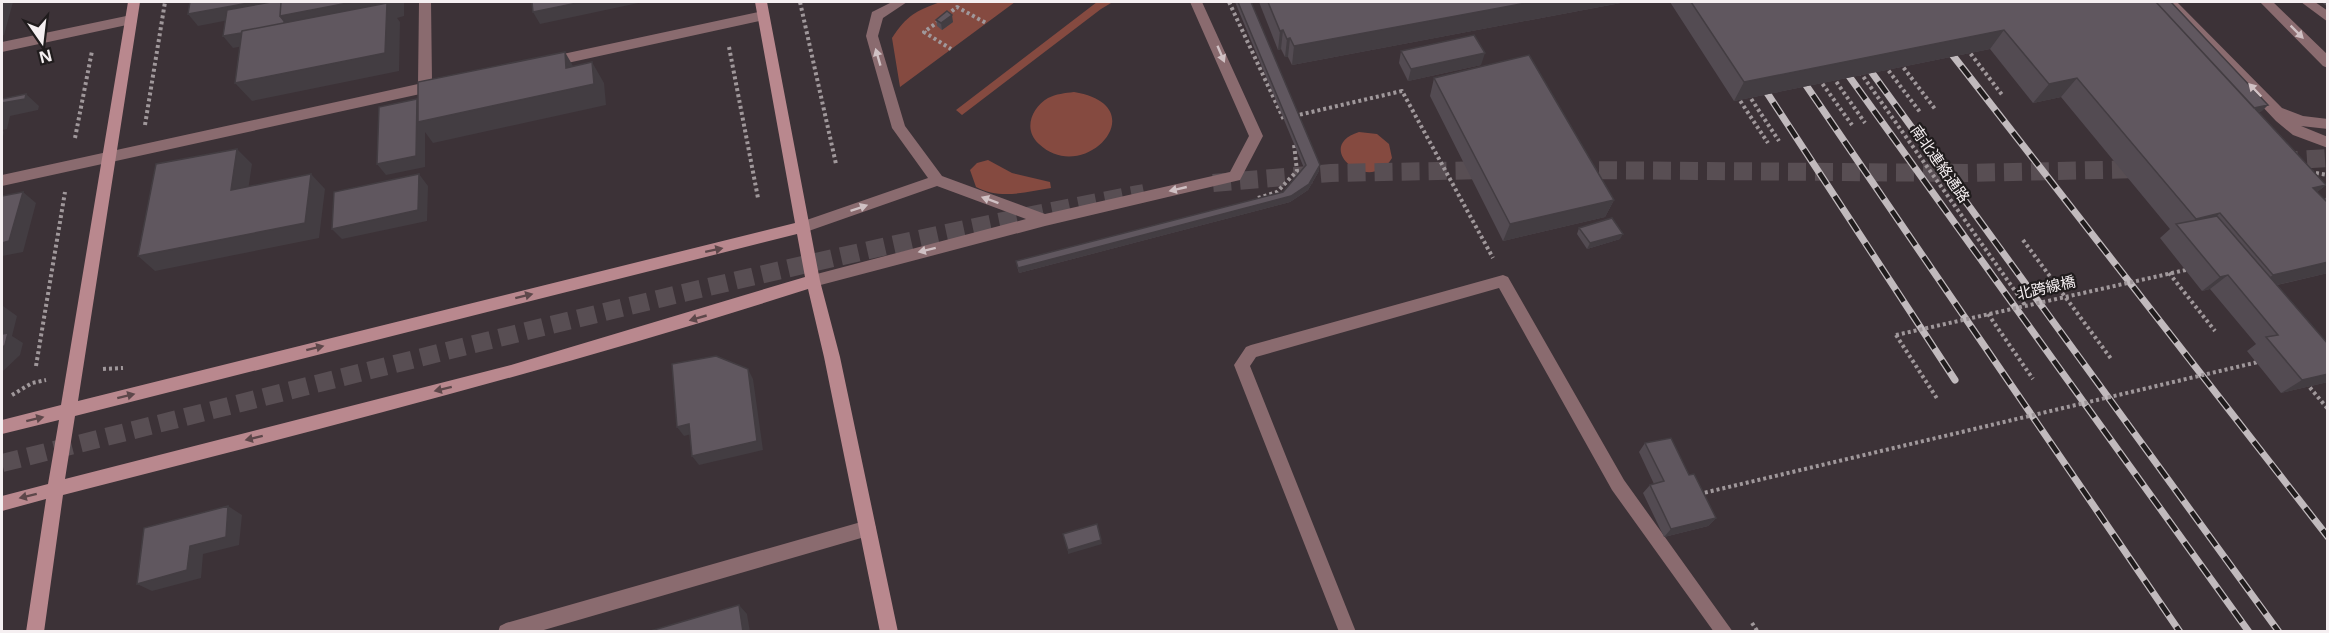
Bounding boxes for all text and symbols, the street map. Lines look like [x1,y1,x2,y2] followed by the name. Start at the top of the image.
[12,12,72,72] north arrow
[2289,25,2304,39] one-way arrow
[37,44,55,69] text: N
[1216,46,1226,64] one-way arrow
[873,48,883,66] one-way arrow
[2248,82,2262,97] one-way arrow
[1907,121,1975,206] street label: 南北連絡通路
[1169,185,1187,195] one-way arrow
[981,194,999,204] one-way arrow
[850,203,868,213] one-way arrow
[705,245,724,254] one-way arrow
[918,245,937,255] one-way arrow
[2014,271,2077,304] street label: 北跨線橋
[515,291,534,301] one-way arrow
[688,314,706,323] one-way arrow
[306,343,324,353] one-way arrow
[434,385,452,395] one-way arrow
[117,391,135,400] one-way arrow
[26,413,45,423] one-way arrow
[245,433,263,443] one-way arrow
[19,491,38,501] one-way arrow

